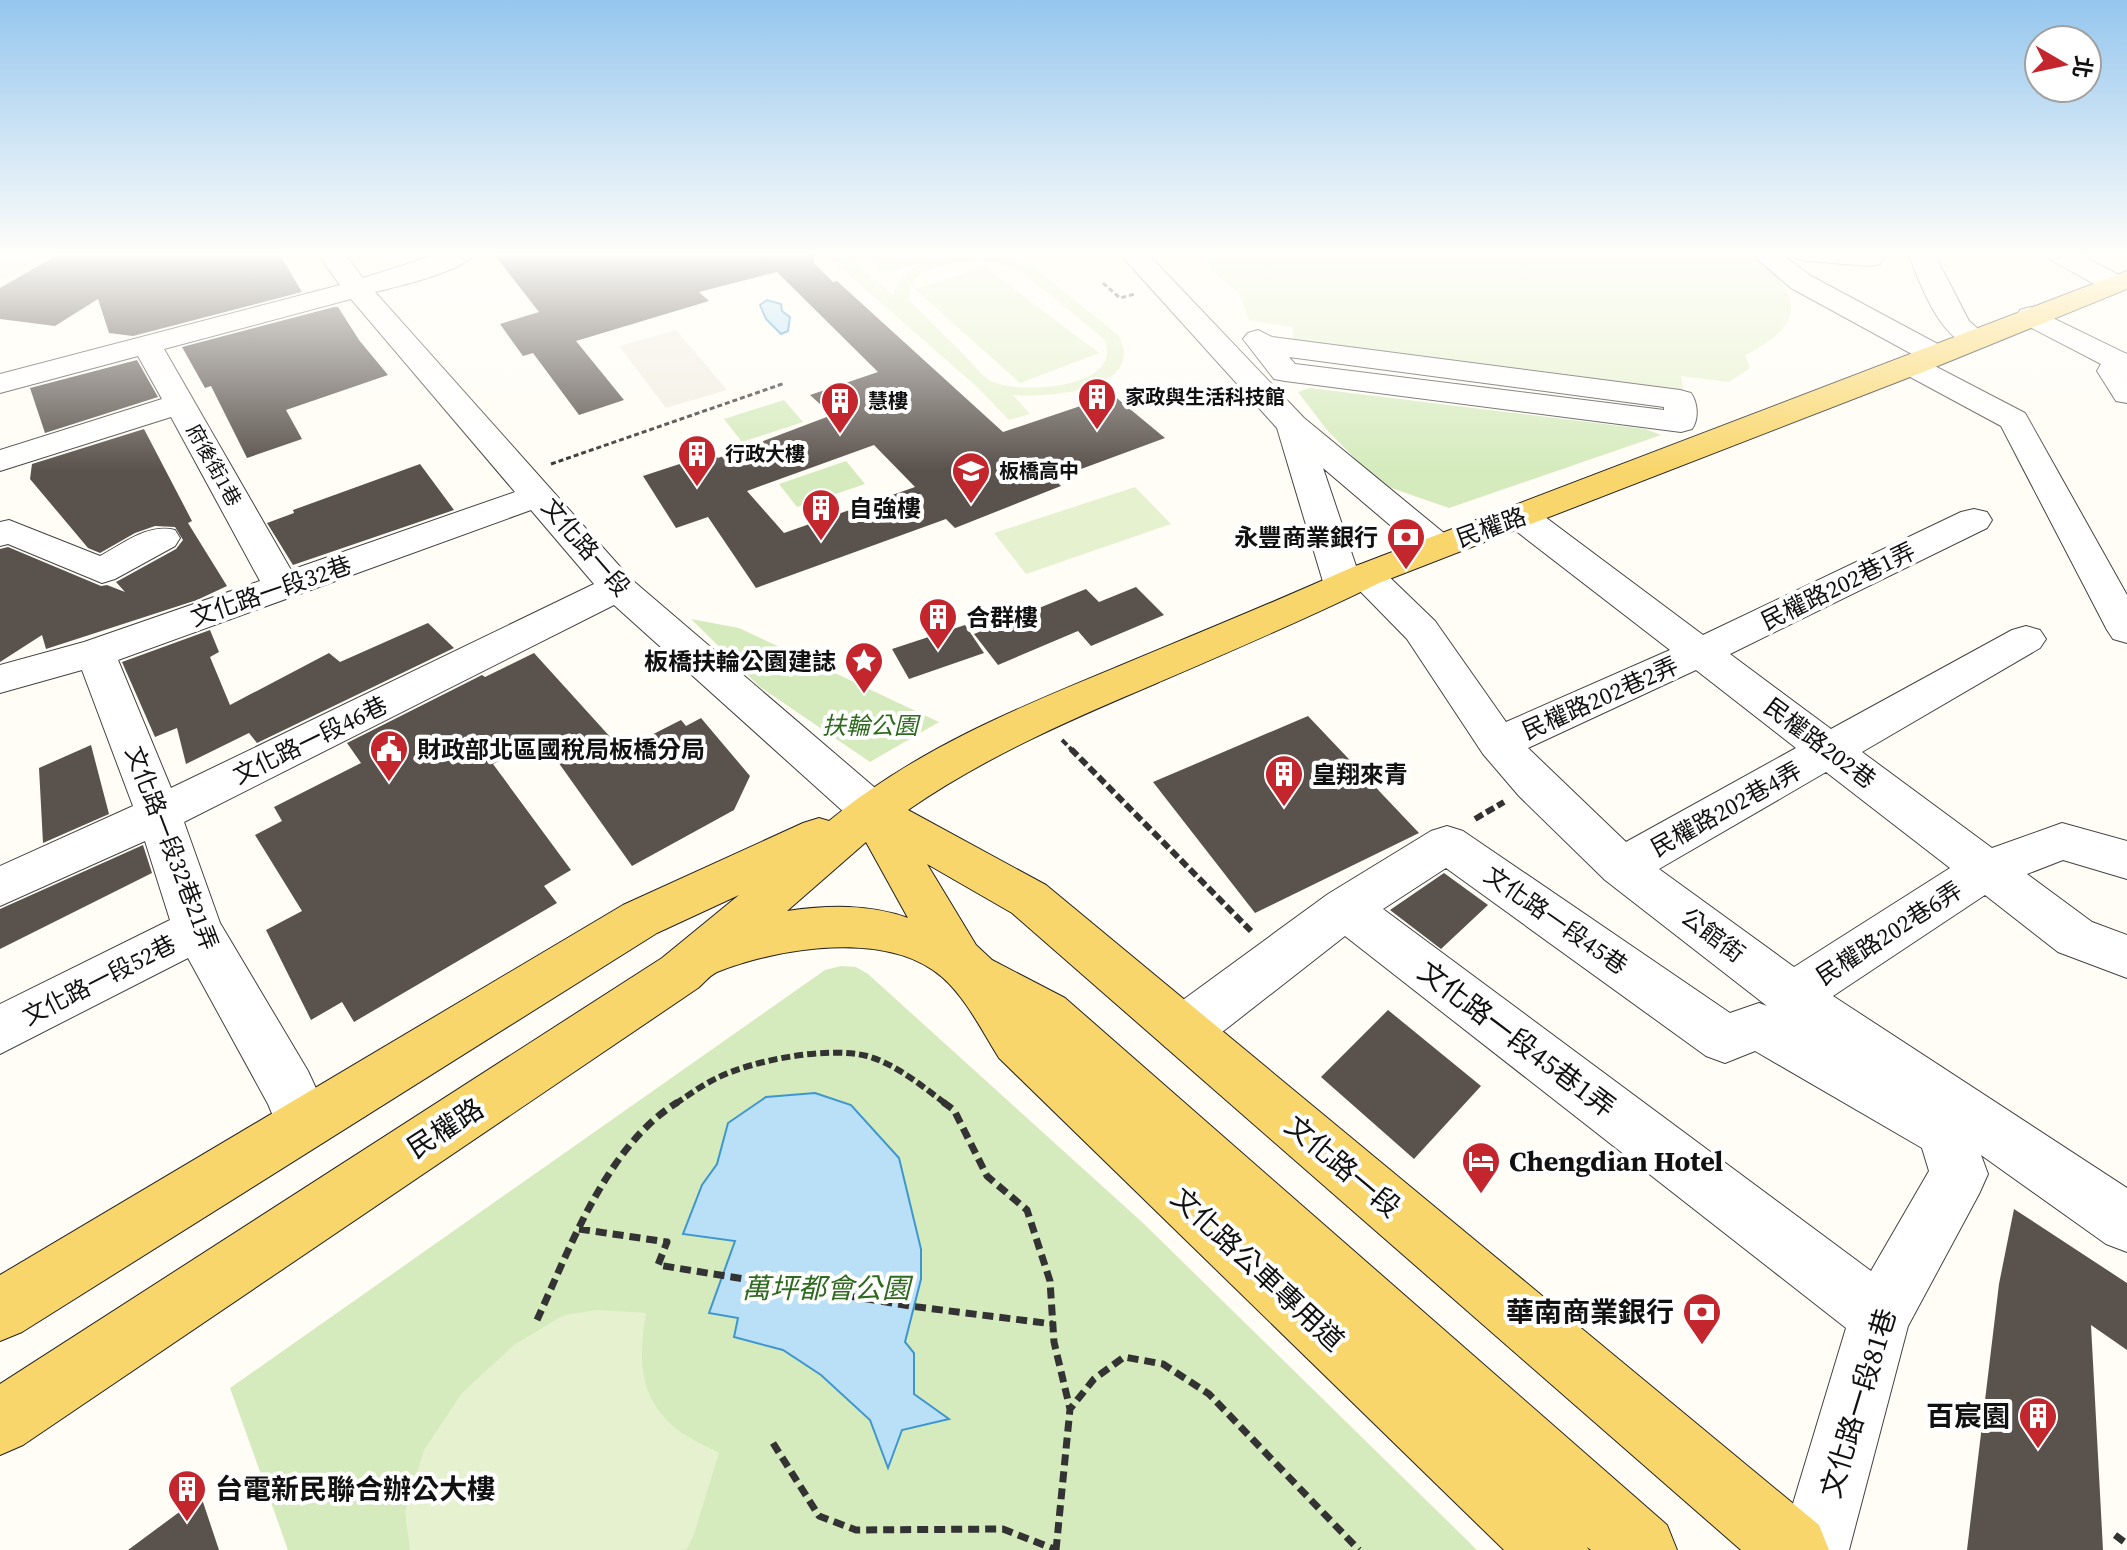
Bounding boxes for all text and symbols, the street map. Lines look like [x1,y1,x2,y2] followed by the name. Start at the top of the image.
[2023,24,2103,104] north arrow
[2066,54,2099,80] text: 北
[1076,376,1118,431] building icon: 家政與生活科技館
[819,380,861,435] building icon: 慧樓
[1125,383,1285,411] place label: 家政與生活科技館
[868,387,908,415] place label: 慧樓
[180,419,248,511] street label: 府後街1巷
[676,433,718,488] building icon: 行政大樓
[725,440,805,468] place label: 行政大樓
[950,450,992,505] school or university icon: 板橋高中
[999,457,1079,485] place label: 板橋高中
[800,487,842,542] building icon: 自強樓
[534,491,638,603] street label: 文化路一段
[849,492,921,525] place label: 自強樓
[1452,499,1530,555] street label: 民權路
[1385,516,1427,571] bank icon: 永豐商業銀行
[1234,521,1378,554] place label: 永豐商業銀行
[1755,534,1921,638] street label: 民權路202巷1弄
[186,548,356,634] street label: 文化路一段32巷
[917,596,959,651] building icon: 合群樓
[966,601,1038,634] place label: 合群樓
[843,640,885,695] place icon: 板橋扶輪公園建誌
[644,645,836,678] place label: 板橋扶輪公園建誌
[1517,649,1683,747] street label: 民權路202巷2弄
[227,688,393,792] street label: 文化路一段46巷
[1757,690,1883,796] street label: 民權路202巷
[822,709,921,742] park label: 扶輪公園
[368,728,410,783] public building icon: 財政部北區國稅局板橋分局
[417,733,705,766] place label: 財政部北區國稅局板橋分局
[118,741,226,955] street label: 文化路一段32巷21弄
[1263,753,1305,808] building icon: 皇翔來青
[1645,754,1807,864] street label: 民權路202巷4弄
[1312,758,1408,791] place label: 皇翔來青
[1478,858,1634,982] street label: 文化路一段45巷
[1810,873,1968,993] street label: 民權路202巷6弄
[1674,900,1752,970] street label: 公館街
[17,927,181,1033] street label: 文化路一段52巷
[1411,952,1623,1126] street label: 文化路一段45巷1弄
[399,1089,491,1167] street label: 民權路
[1277,1106,1409,1226] street label: 文化路一段
[1460,1140,1502,1195] hotel icon: Chengdian Hotel
[1509,1142,1723,1180] place label: Chengdian Hotel
[1163,1179,1353,1359] street label: 文化路公車專用道
[742,1269,914,1307] park label: 萬坪都會公園
[1681,1291,1723,1346] bank icon: 華南商業銀行
[1506,1293,1674,1331] place label: 華南商業銀行
[1811,1304,1905,1502] street label: 文化路一段81巷
[2017,1395,2059,1450] building icon: 百宸園
[1926,1397,2010,1435] place label: 百宸園
[166,1468,208,1523] building icon: 台電新民聯合辦公大樓
[215,1470,495,1508] place label: 台電新民聯合辦公大樓

